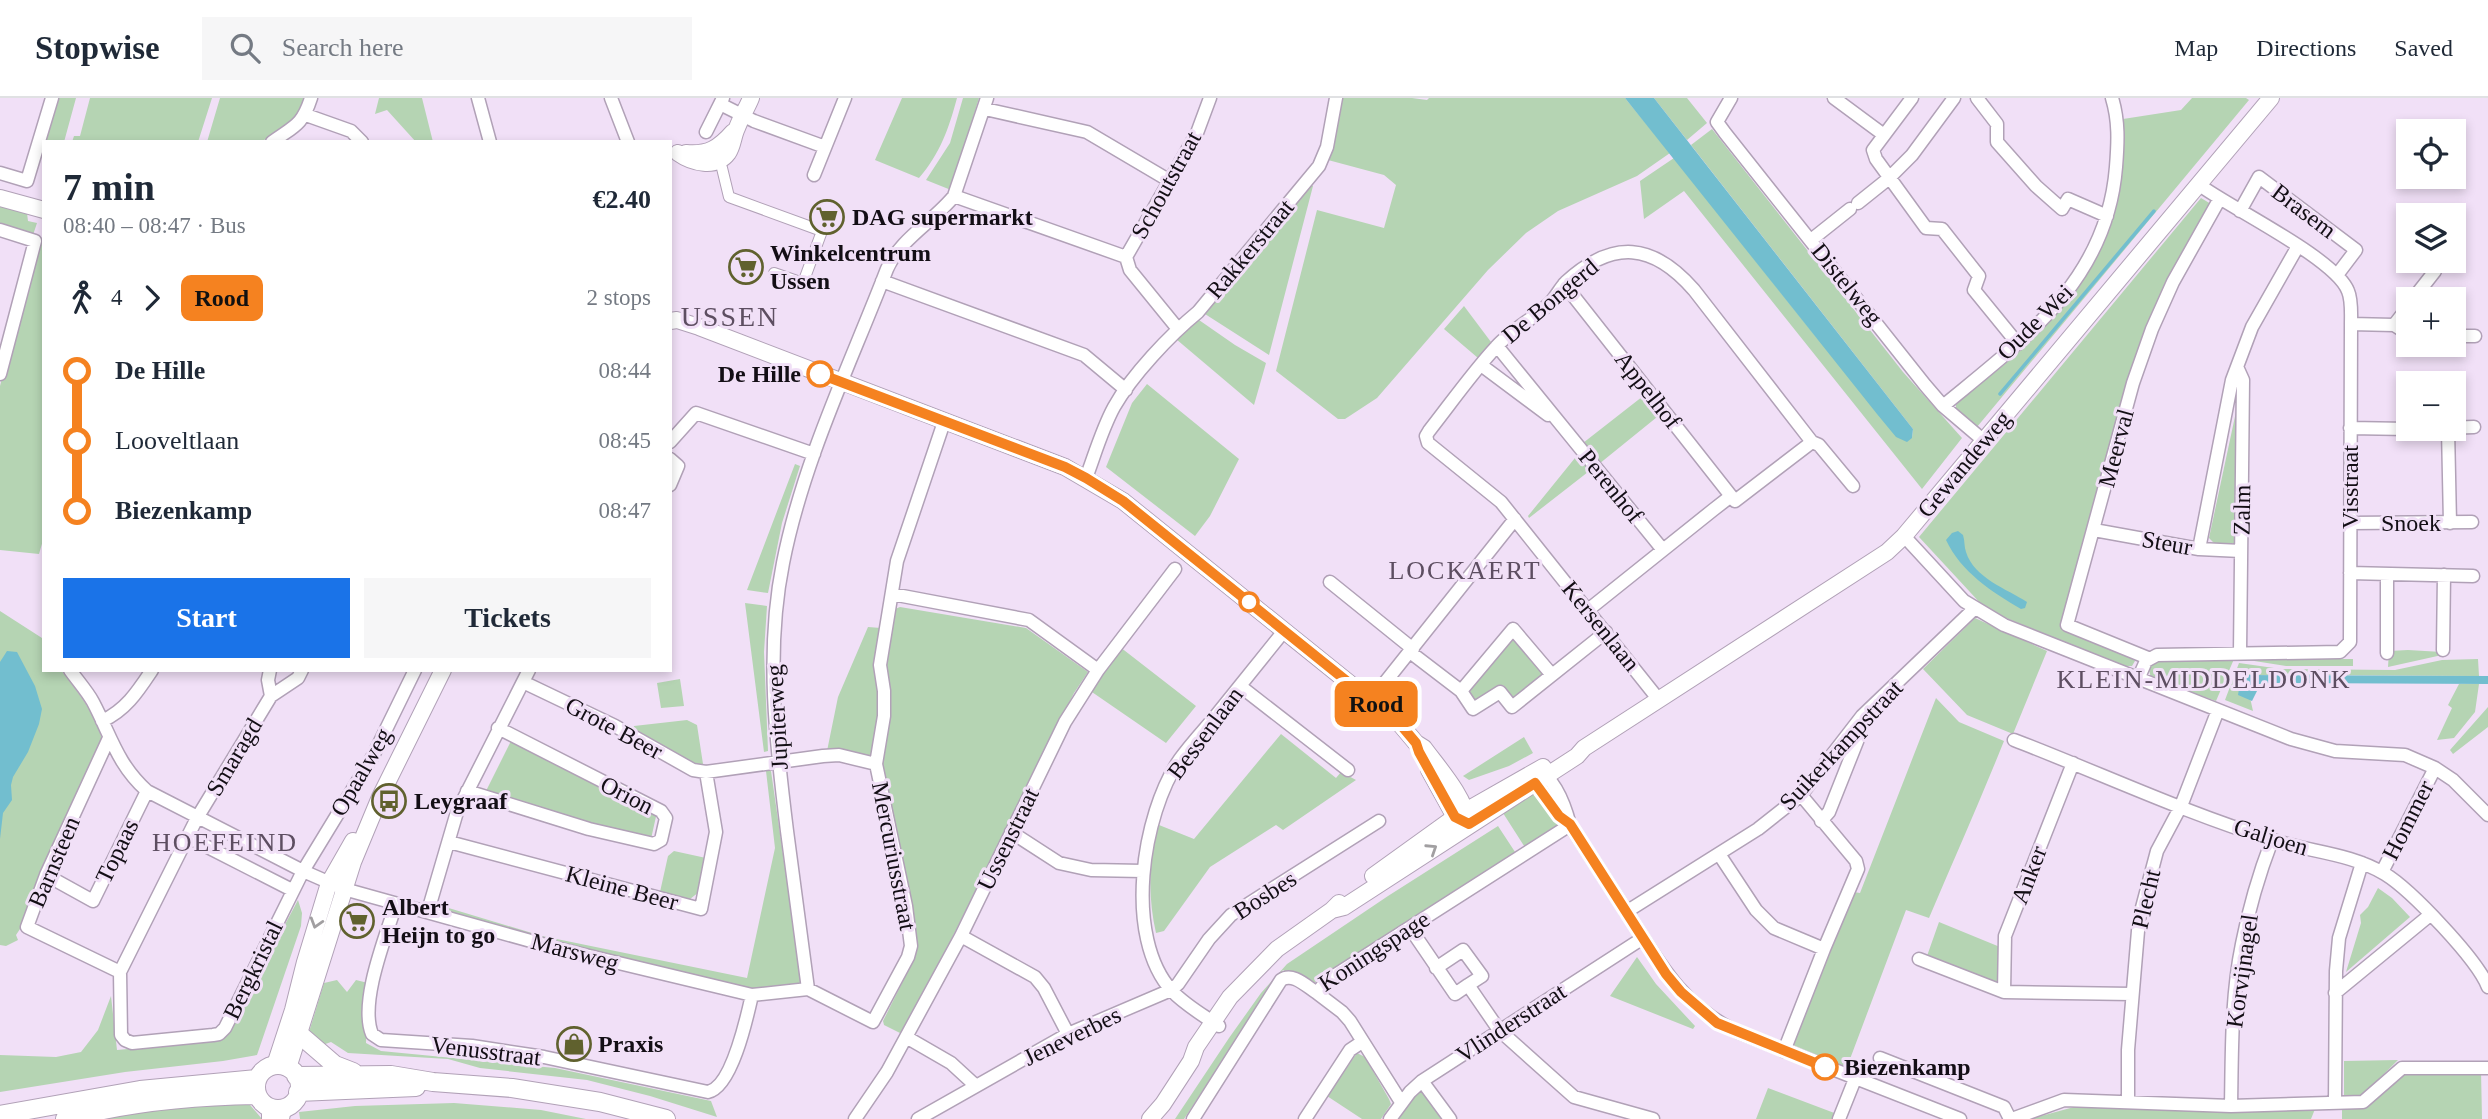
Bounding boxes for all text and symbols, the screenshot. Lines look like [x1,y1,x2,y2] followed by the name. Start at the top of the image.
[202,17,692,80] search box
[226,29,264,67] icon: search
[35,30,160,66] text: Stopwise
[282,33,404,62] text: Search here
[2174,35,2218,61] text: Map
[2256,35,2356,61] text: Directions
[2394,35,2453,61] text: Saved
[2396,119,2466,441] map controls
[2396,119,2466,189] button: locate
[1126,127,1206,243] street label: Schoutstraat
[63,166,155,208] text: 7 min
[2267,179,2341,244] street label: Brasem
[593,185,651,214] text: €2.40
[1201,194,1299,304] street label: Rakkerstraat
[808,198,846,236] supermarket icon: DAG supermarkt
[2396,203,2466,273] button: layers
[852,204,1033,230] place label: DAG supermarkt
[63,213,246,238] text: 08:40 – 08:47 · Bus
[1806,238,1888,330] street label: Distelweg
[770,240,931,294] place label: Winkelcentrum Ussen
[727,248,765,286] supermarket icon: Winkelcentrum Ussen
[1497,254,1603,348] street label: De Bongerd
[63,279,101,317] icon: walk
[133,279,171,317] icon: forward
[1992,279,2078,365] street label: Oude Wei
[111,285,123,310] text: 4
[195,285,249,311] text: Rood
[586,285,651,310] text: 2 stops
[2396,287,2466,357] button: +
[681,301,779,332] district label: USSEN
[1610,346,1686,434] street label: Appelhof
[115,356,205,385] text: De Hille
[599,358,651,383] text: 08:44
[718,361,801,387] place label: De Hille
[807,361,833,387] marker: De Hille
[2396,371,2466,441] button: −
[1912,406,2016,522] street label: Gewandeweg
[2093,406,2139,490] street label: Meerval
[115,426,239,455] text: Looveltlaan
[599,428,651,453] text: 08:45
[1574,444,1648,528] street label: Perenhof
[2337,445,2363,529] street label: Visstraat
[2229,484,2255,536] street label: Zalm
[115,496,252,525] text: Biezenkamp
[599,498,651,523] text: 08:47
[2381,510,2441,536] street label: Snoek
[2140,526,2194,560] street label: Steur
[1388,556,1542,585] district label: LOCKAERT
[1557,576,1645,676] street label: Kersenlaan
[63,578,350,658] button: Start
[364,578,651,658] button: Tickets
[1239,592,1259,612] unlabelled marker
[761,664,793,770] street label: Jupiterweg
[2057,665,2351,694] district label: KLEIN-MIDDELDONK
[1774,674,1908,815] street label: Suikerkampstraat
[1327,681,1425,727] line badge: Rood
[1162,682,1248,784] street label: Bessenlaan
[1349,691,1403,717] text: Rood
[561,692,667,764] street label: Grote Beer
[201,714,267,800] street label: Smaragd
[325,723,397,821] street label: Opaalweg
[596,771,658,819] street label: Orion
[2377,776,2439,864] street label: Hommer
[867,780,921,933] street label: Mercuriusstraat
[370,782,408,820] bus stop icon: Leygraaf
[972,783,1044,894] street label: Ussenstraat
[414,788,508,814] place label: Leygraaf
[23,813,85,911] street label: Barnsteen
[2231,813,2311,861] street label: Galjoen
[90,815,144,887] street label: Topaas
[152,828,298,857] district label: HOEFEIND
[2006,842,2052,908] street label: Anker
[1424,845,1437,857] one-way arrow
[563,861,681,915] street label: Kleine Beer
[1229,865,1301,925] street label: Bosbes
[2127,867,2165,931] street label: Plecht
[382,894,495,948] place label: Albert Heijn to go
[338,902,376,940] supermarket icon: Albert Heijn to go
[1314,906,1434,996] street label: Koningspage
[2221,912,2263,1030] street label: Korvijnagel
[218,916,288,1023] street label: Bergkristal
[310,916,325,928] one-way arrow
[529,928,621,976] street label: Marsweg
[1451,978,1571,1068] street label: Vlinderstraat
[1019,1001,1125,1071] street label: Jeneverbes
[555,1025,593,1063] shop icon: Praxis
[430,1031,543,1071] street label: Venusstraat
[598,1031,663,1057] place label: Praxis
[1812,1054,1838,1080] marker: Biezenkamp
[1844,1054,1971,1080] place label: Biezenkamp

